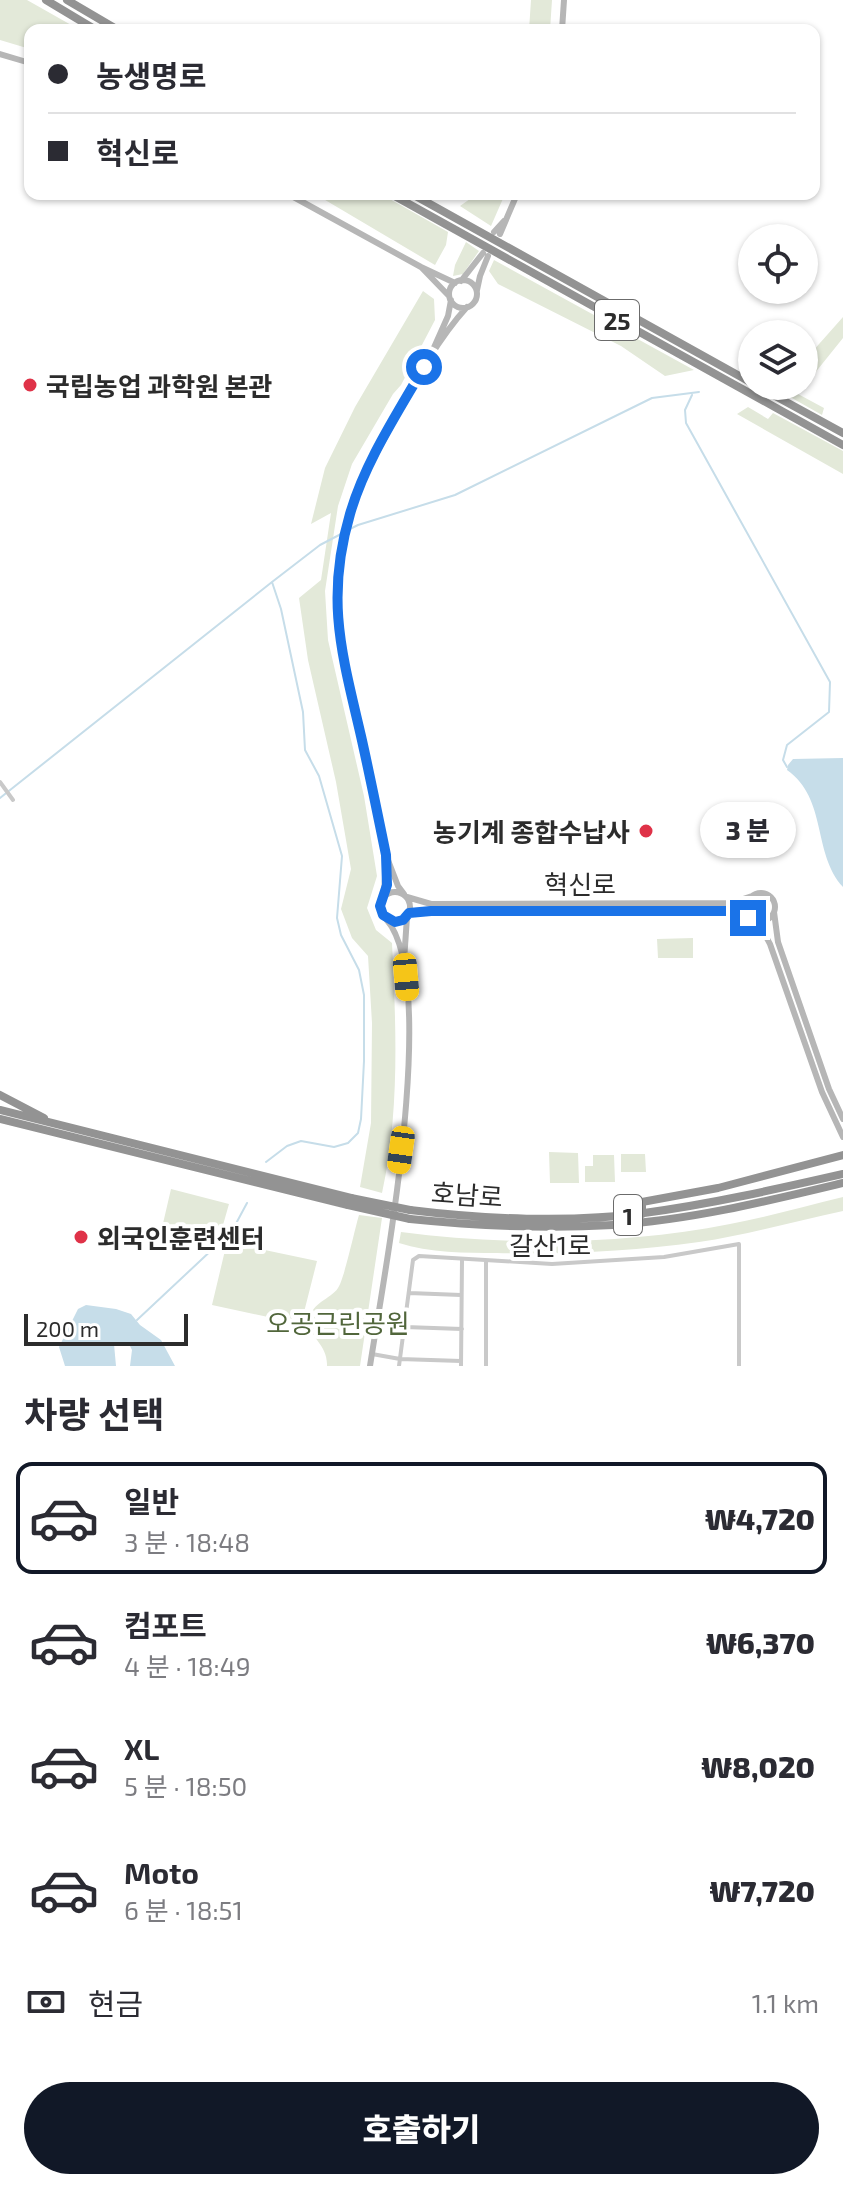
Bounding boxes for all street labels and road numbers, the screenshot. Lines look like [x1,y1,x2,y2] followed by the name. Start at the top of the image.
[595,300,639,340] road number: 25
[544,868,616,899] street label: 혁신로
[430,1176,504,1212] street label: 호남로
[614,1195,642,1235] road number: 1
[509,1229,591,1260] street label: 갈산1로

